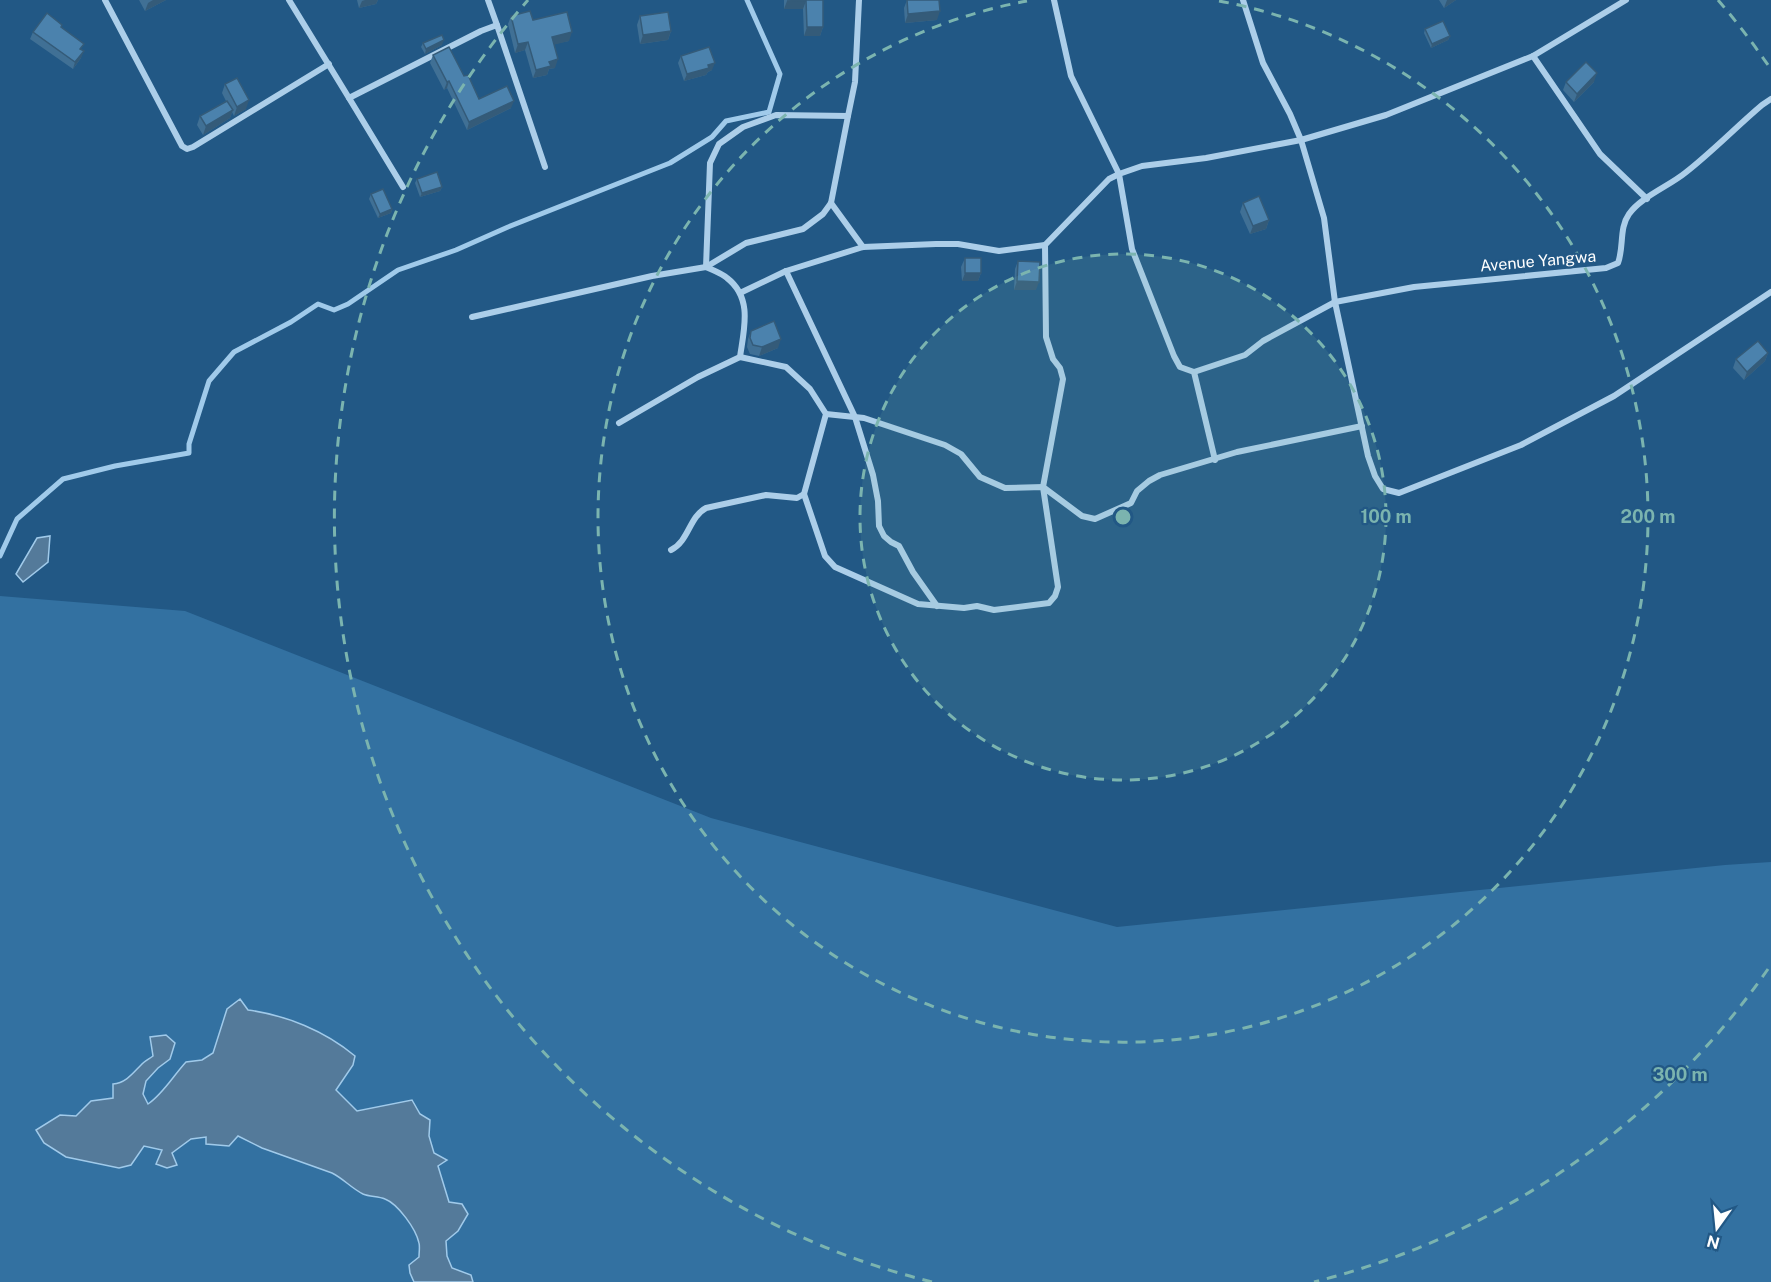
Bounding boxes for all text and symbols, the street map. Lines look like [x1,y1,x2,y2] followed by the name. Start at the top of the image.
[1479,246,1597,276] street label: Avenue Yangwa
[1360,506,1412,527] text: 100 m
[1621,506,1675,527] text: 200 m
[1113,507,1133,527] centre of rings
[1652,1064,1708,1085] text: 300 m
[1687,1198,1747,1258] north arrow
[1705,1231,1722,1253] text: N

